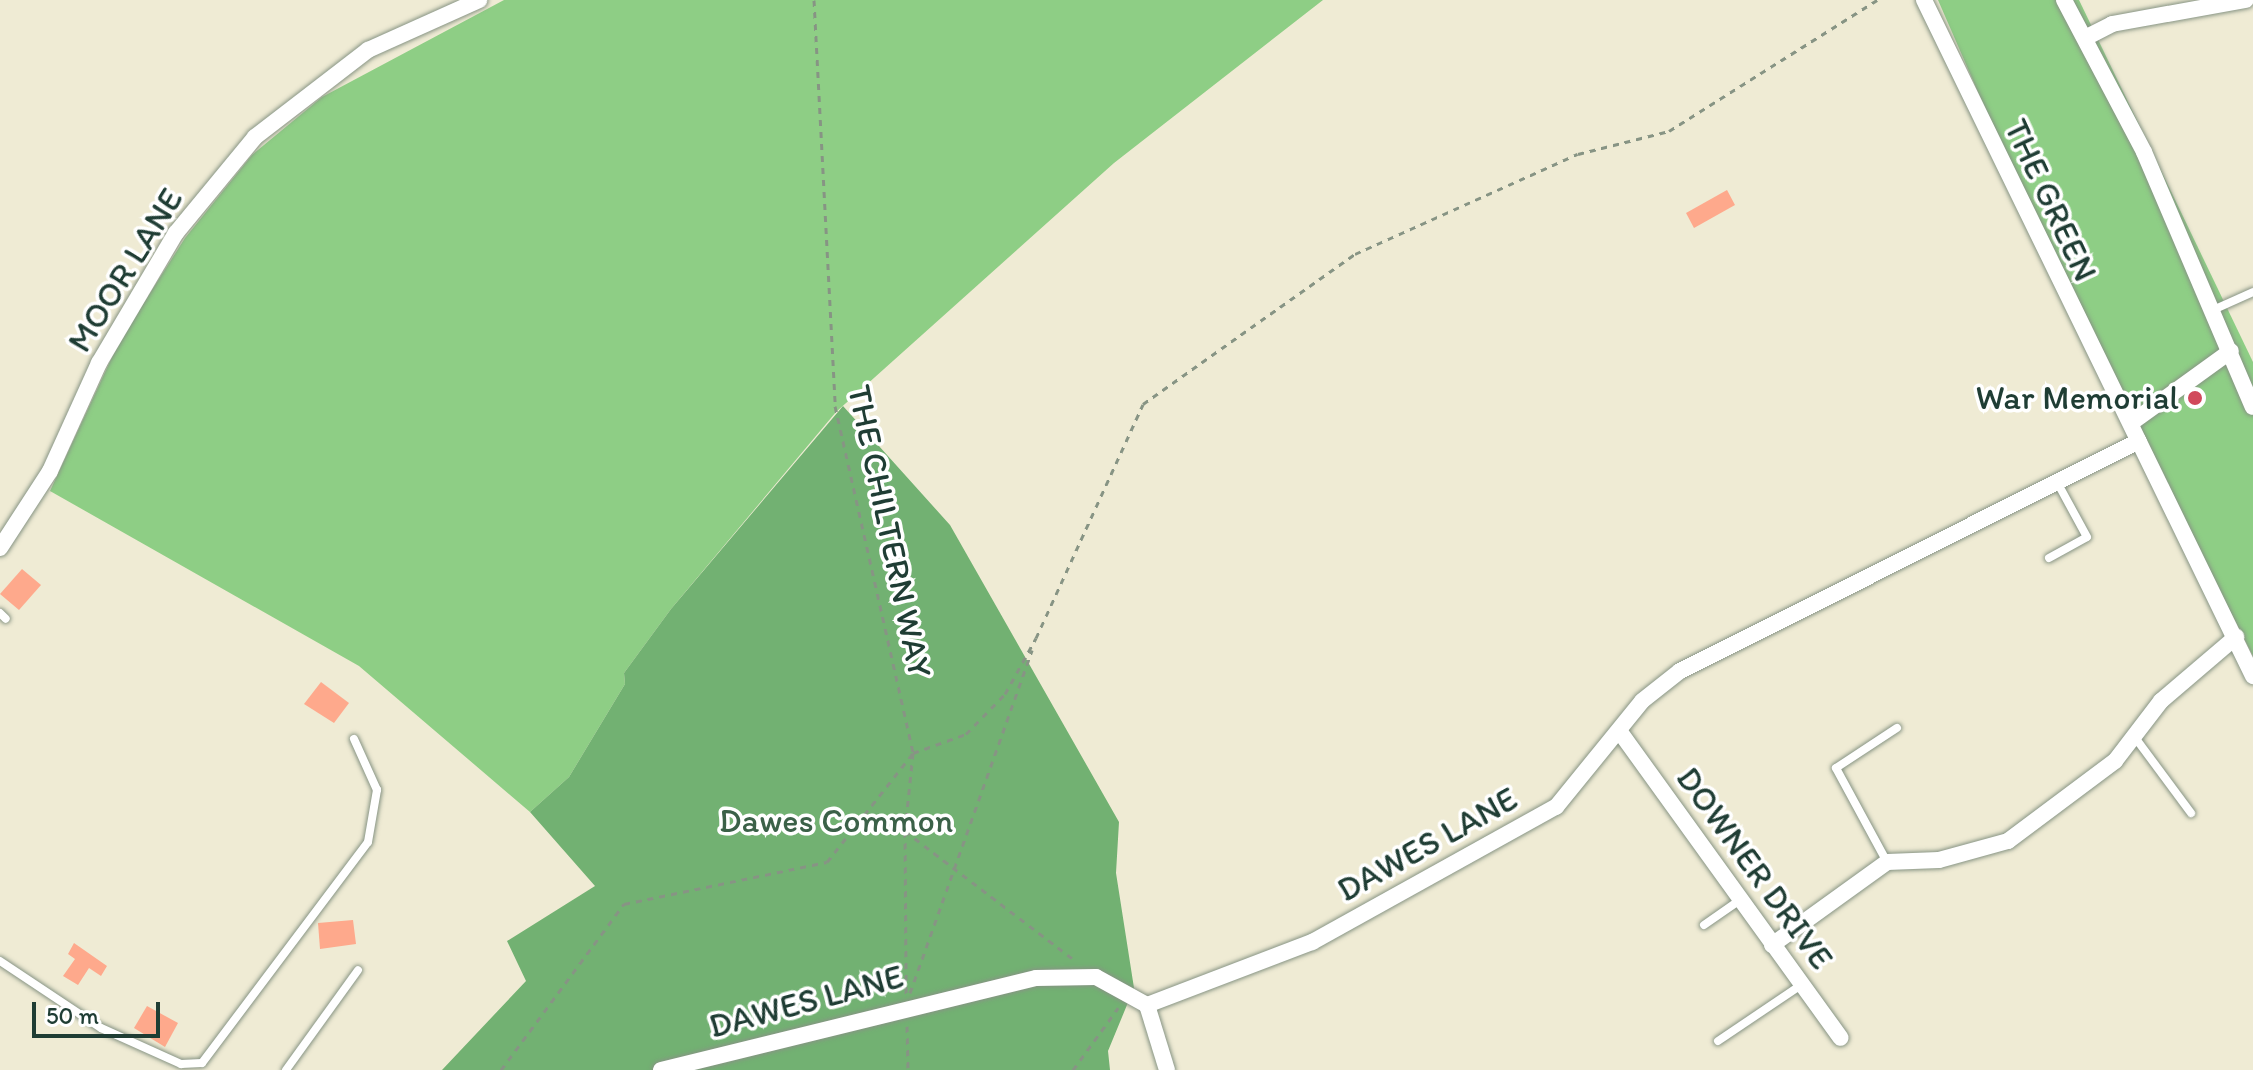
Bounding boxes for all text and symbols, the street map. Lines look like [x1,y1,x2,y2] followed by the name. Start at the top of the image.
[1996,112,2106,288] street label: THE GREEN
[59,181,191,359] street label: MOOR LANE
[838,378,942,684] street label: THE CHILTERN WAY
[1975,378,2179,418] place label: War Memorial
[2186,389,2204,407] marker: War Memorial
[1667,758,1843,978] street label: DOWNER DRIVE
[1330,778,1524,910] street label: DAWES LANE
[719,801,953,841] park label: Dawes Common
[704,955,908,1047] street label: DAWES LANE
[36,986,164,1036] scale bar
[46,1001,99,1030] text: 50 m

